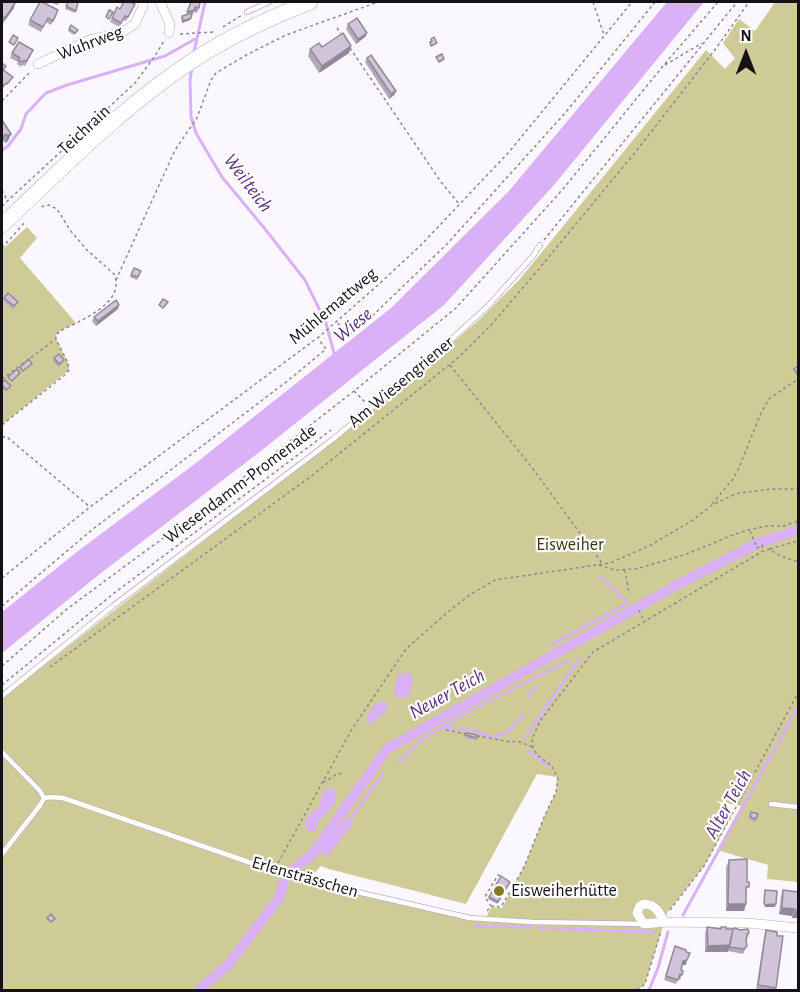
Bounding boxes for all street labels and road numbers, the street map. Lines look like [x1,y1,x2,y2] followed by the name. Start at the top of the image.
[54,21,126,65] street label: Wuhrweg
[53,100,115,160] street label: Teichrain
[285,263,381,349] street label: Mühlemattweg
[344,332,458,432] street label: Am Wiesengriener
[159,420,321,548] street label: Wiesendamm-Promenade
[249,851,361,903] street label: Erlensträsschen

